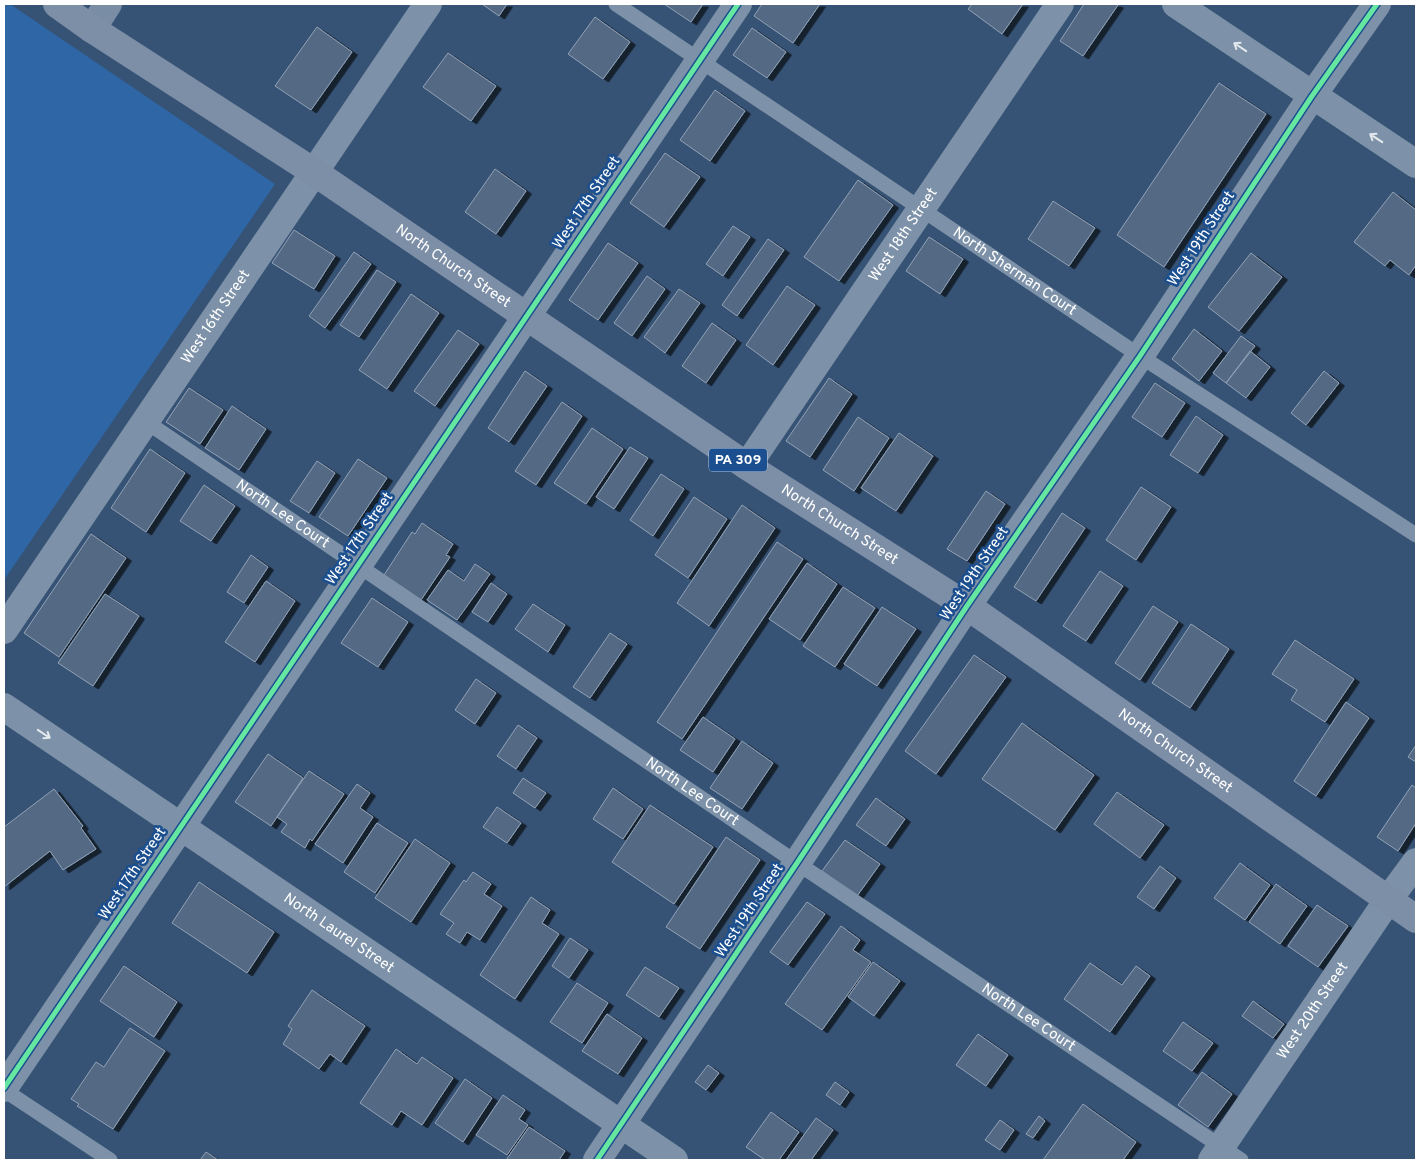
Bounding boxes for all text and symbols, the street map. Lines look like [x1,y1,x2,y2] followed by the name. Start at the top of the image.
[1234,42,1248,52] one-way arrow
[1369,132,1383,142] one-way arrow
[549,153,625,253] street label: West 17th Street
[865,184,942,286] street label: West 18th Street
[1164,188,1240,290] street label: West 19th Street
[392,220,514,312] street label: North Church Street
[949,223,1080,320] street label: North Sherman Court
[177,266,255,368] street label: West 16th Street
[709,448,767,472] road number: PA 309
[232,476,333,553] street label: North Lee Court
[777,480,902,569] street label: North Church Street
[322,489,398,589] street label: West 17th Street
[937,523,1013,625] street label: West 19th Street
[1114,705,1236,798] street label: North Church Street
[37,729,51,739] one-way arrow
[642,753,743,830] street label: North Lee Court
[95,824,171,924] street label: West 17th Street
[712,860,788,962] street label: West 19th Street
[280,889,398,977] street label: North Laurel Street
[1273,958,1353,1063] street label: West 20th Street
[978,979,1079,1056] street label: North Lee Court

